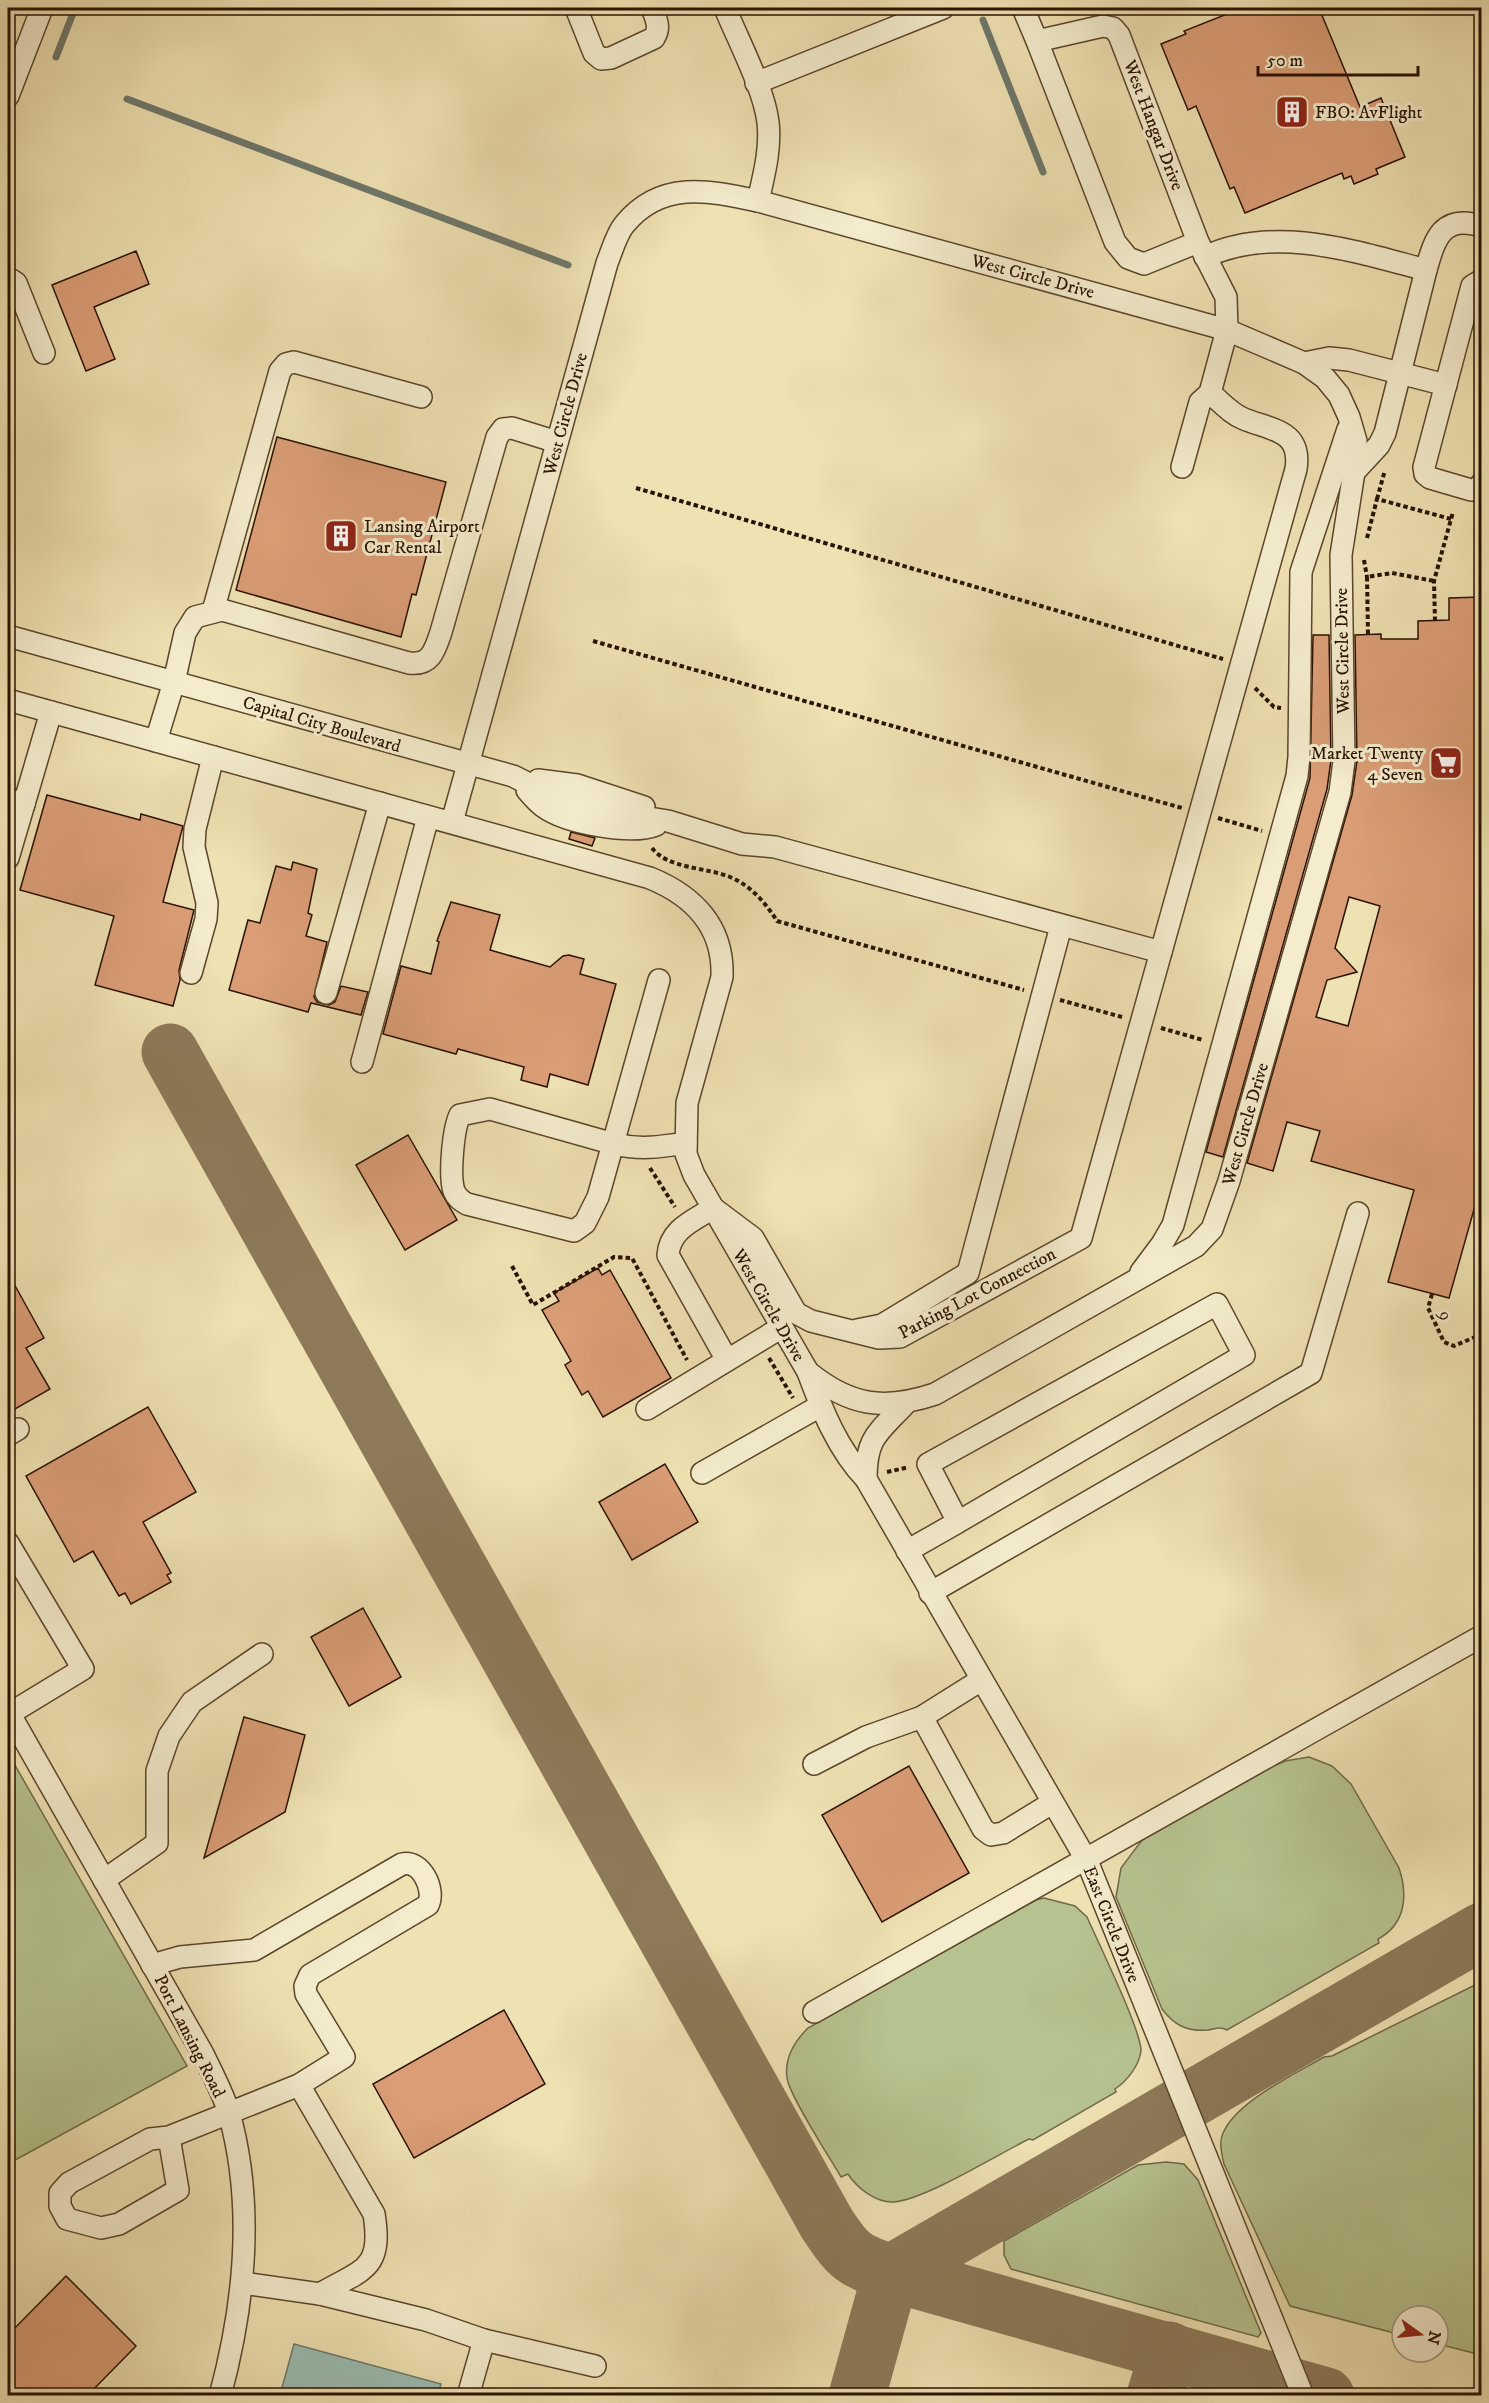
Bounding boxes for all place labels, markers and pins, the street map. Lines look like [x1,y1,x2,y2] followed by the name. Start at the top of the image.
[1274,94,1310,130] building icon: FBO: AvFlight
[1315,102,1423,124] place label: FBO: AvFlight
[364,516,480,559] place label: Lansing Airport Car Rental
[323,518,359,554] building icon: Lansing Airport Car Rental
[1311,743,1424,786] place label: Market Twenty 4 Seven
[1428,745,1464,781] supermarket icon: Market Twenty 4 Seven

